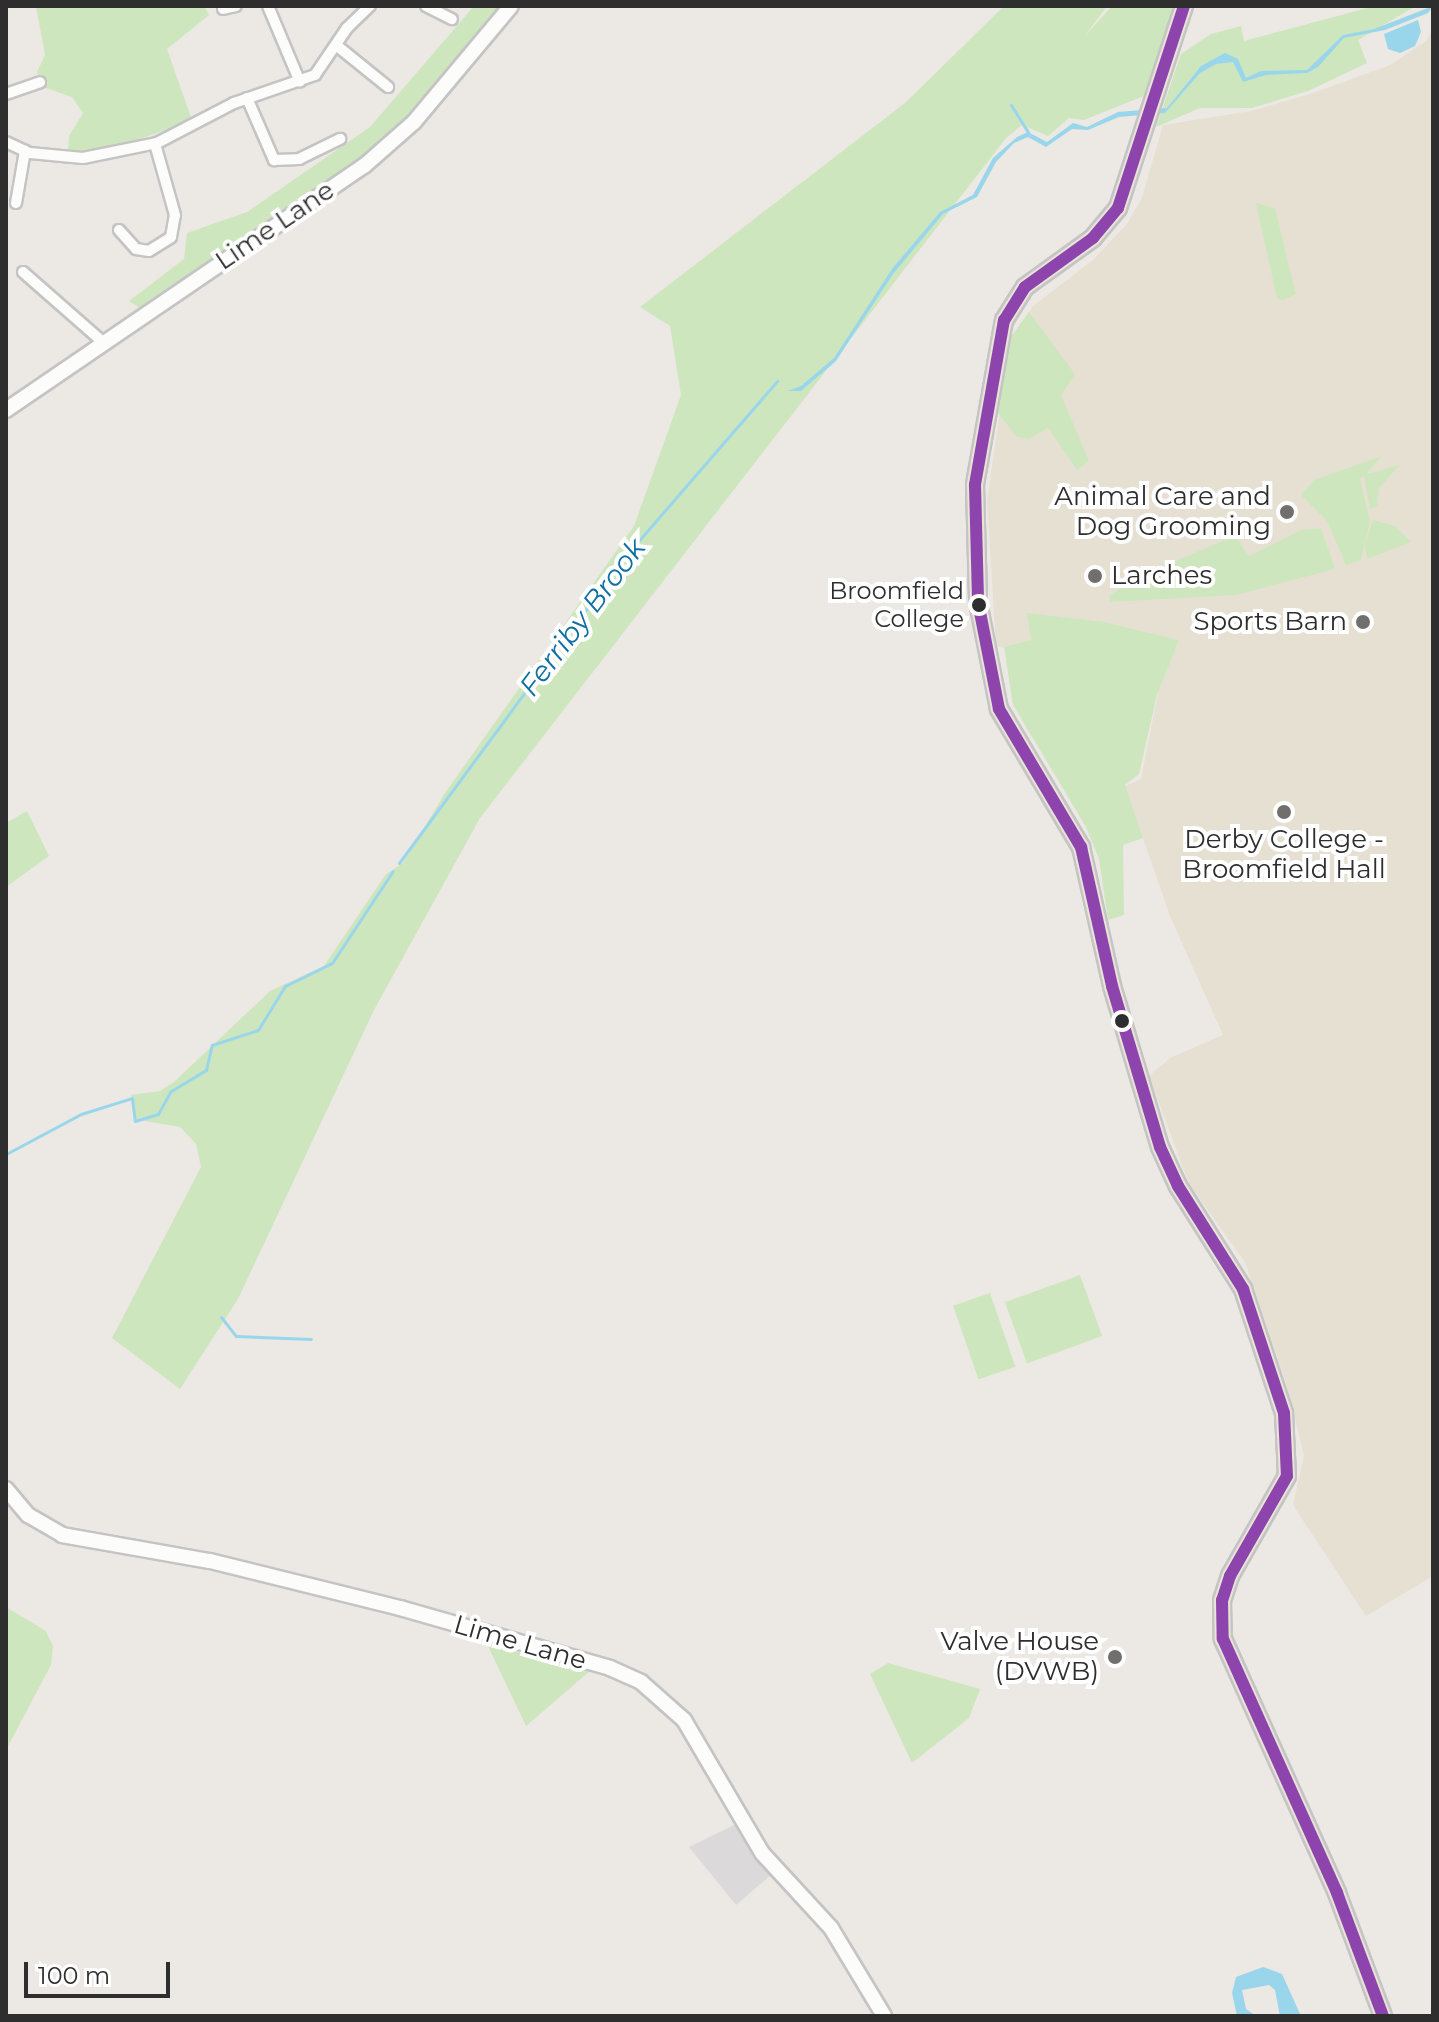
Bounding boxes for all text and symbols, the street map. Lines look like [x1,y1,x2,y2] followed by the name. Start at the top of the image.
[210,175,340,277] street label: Lime Lane
[1054,481,1271,542] place label: Animal Care and Dog Grooming
[1278,503,1296,521] marker: Animal Care and Dog Grooming
[512,532,652,702] water label: Ferriby Brook
[1111,560,1212,592] place label: Larches
[1086,567,1104,585] marker: Larches
[829,577,964,633] place label: Broomfield College
[971,597,987,613] marker: Broomfield College
[1193,606,1347,638] place label: Sports Barn
[1354,613,1372,631] marker: Sports Barn
[1275,803,1293,821] marker: Derby College - Broomfield Hall
[1182,824,1386,886] place label: Derby College - Broomfield Hall
[1114,1013,1130,1029] unlabelled marker
[450,1609,590,1677] street label: Lime Lane
[940,1626,1099,1688] place label: Valve House (DVWB)
[1106,1648,1124,1666] marker: Valve House (DVWB)
[28,1946,174,1996] scale bar
[38,1961,110,1990] text: 100 m

